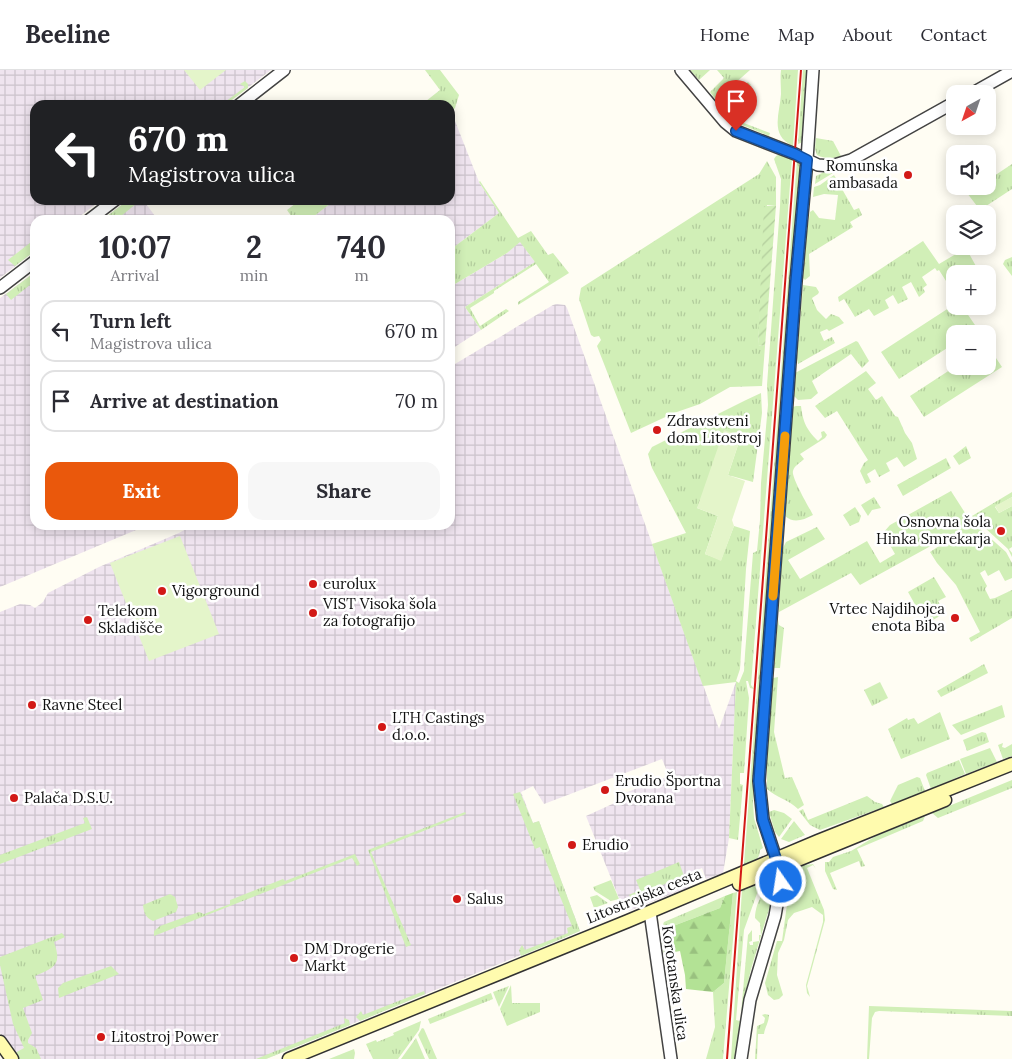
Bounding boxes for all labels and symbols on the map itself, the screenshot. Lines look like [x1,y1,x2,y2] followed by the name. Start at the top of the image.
[715,80,757,131] pin
[946,85,996,135] north arrow
[826,156,898,192] place label: Romunska ambasada
[902,169,914,181] marker: Romunska ambasada
[667,411,762,447] place label: Zdravstveni dom Litostroj
[651,424,663,436] marker: Zdravstveni dom Litostroj
[876,512,991,548] place label: Osnovna šola Hinka Smrekarja
[995,525,1007,537] marker: Osnovna šola Hinka Smrekarja
[323,574,376,593] place label: eurolux
[307,578,319,590] marker: eurolux
[171,581,260,600] place label: Vigorground
[156,585,168,597] marker: Vigorground
[322,594,437,630] place label: VIST Visoka šola za fotografijo
[828,599,945,635] place label: Vrtec Najdihojca enota Biba
[98,601,163,637] place label: Telekom Skladišče
[307,607,319,619] marker: VIST Visoka šola za fotografijo
[949,612,961,624] marker: Vrtec Najdihojca enota Biba
[82,614,94,626] marker: Telekom Skladišče
[42,695,122,714] place label: Ravne Steel
[26,699,38,711] marker: Ravne Steel
[392,708,485,744] place label: LTH Castings d.o.o.
[376,721,388,733] marker: LTH Castings d.o.o.
[615,771,721,807] place label: Erudio Športna Dvorana
[599,784,611,796] marker: Erudio Športna Dvorana
[24,788,113,807] place label: Palača D.S.U.
[8,792,20,804] marker: Palača D.S.U.
[582,835,629,854] place label: Erudio
[566,839,578,851] marker: Erudio
[754,855,806,907] position arrow
[583,864,705,927] street label: Litostrojska cesta
[467,889,503,908] place label: Salus
[451,893,463,905] marker: Salus
[658,924,693,1042] street label: Korotanska ulica
[304,939,394,975] place label: DM Drogerie Markt
[288,952,300,964] marker: DM Drogerie Markt
[111,1027,219,1046] place label: Litostroj Power
[95,1031,107,1043] marker: Litostroj Power

